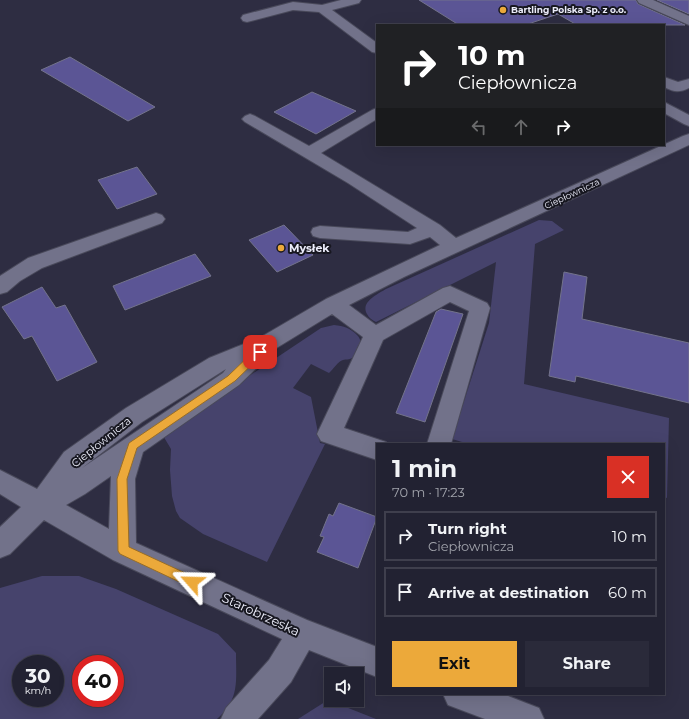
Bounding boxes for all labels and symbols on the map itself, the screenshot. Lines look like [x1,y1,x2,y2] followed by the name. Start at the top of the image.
[511,4,627,15] place label: Bartling Polska Sp. z o.o.
[498,5,508,15] marker: Bartling Polska Sp. z o.o.
[542,176,601,211] street label: Ciepłownicza
[289,241,330,255] place label: Mysłek
[276,243,286,253] marker: Mysłek
[243,335,277,369] pin
[68,414,134,470] street label: Ciepłownicza
[171,561,213,603] position arrow
[220,589,302,639] street label: Starobrzeska
[72,655,124,707] speed limit sign: 40

